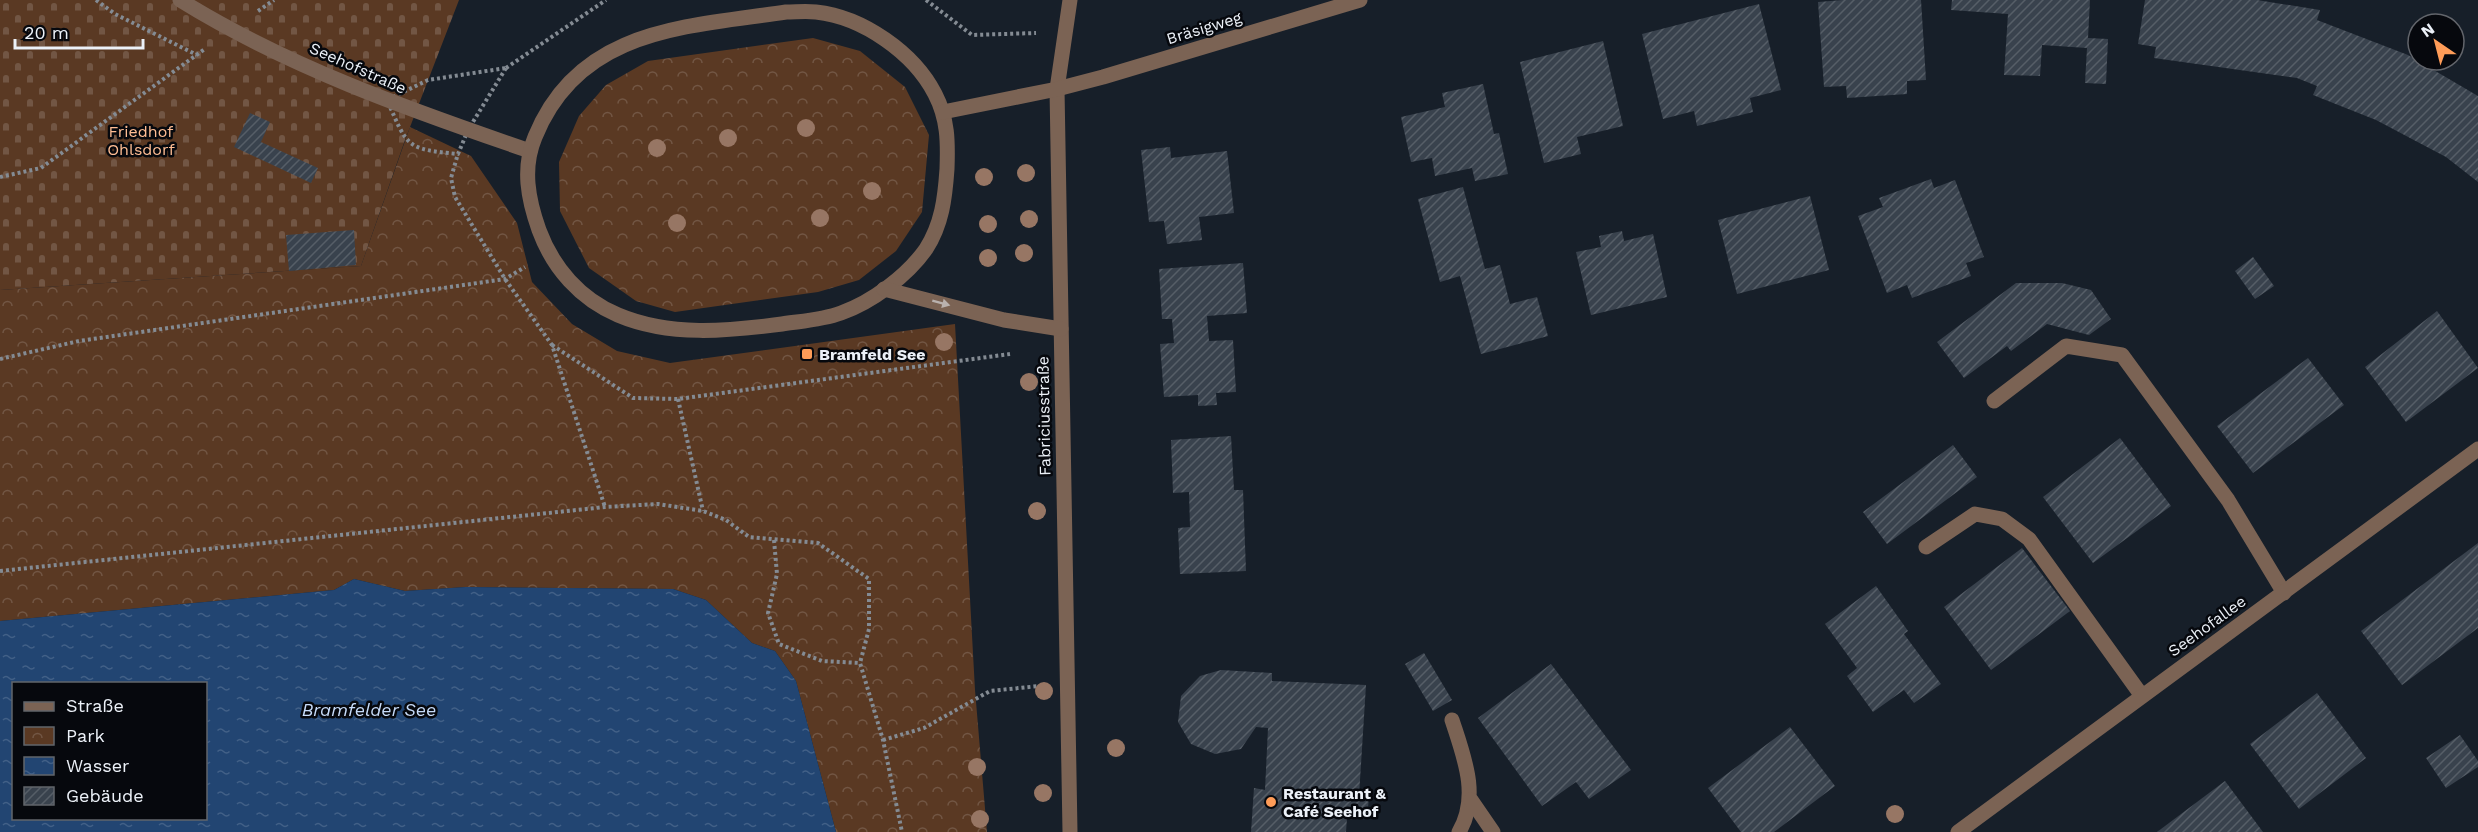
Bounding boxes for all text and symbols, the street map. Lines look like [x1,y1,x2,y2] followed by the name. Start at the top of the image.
[1164,7,1244,48] street label: Bräsigweg
[15,12,142,50] scale bar
[2406,12,2466,72] north arrow
[2417,19,2438,41] text: N
[24,22,69,43] text: 20 m
[307,38,409,98] street label: Seehofstraße
[107,122,175,159] park label: Friedhof Ohlsdorf
[931,299,950,309] one-way arrow
[819,345,926,364] place label: Bramfeld See
[800,347,814,361] marker: Bramfeld See
[1033,356,1055,476] street label: Fabriciusstraße
[2165,592,2249,660] street label: Seehofallee
[12,682,207,820] legend
[66,695,124,716] text: Straße
[302,699,436,720] water label: Bramfelder See
[66,725,105,746] text: Park
[66,755,129,776] text: Wasser
[1283,784,1386,821] place label: Restaurant & Café Seehof
[66,785,144,806] text: Gebäude
[1264,795,1278,809] marker: Restaurant & Café Seehof

